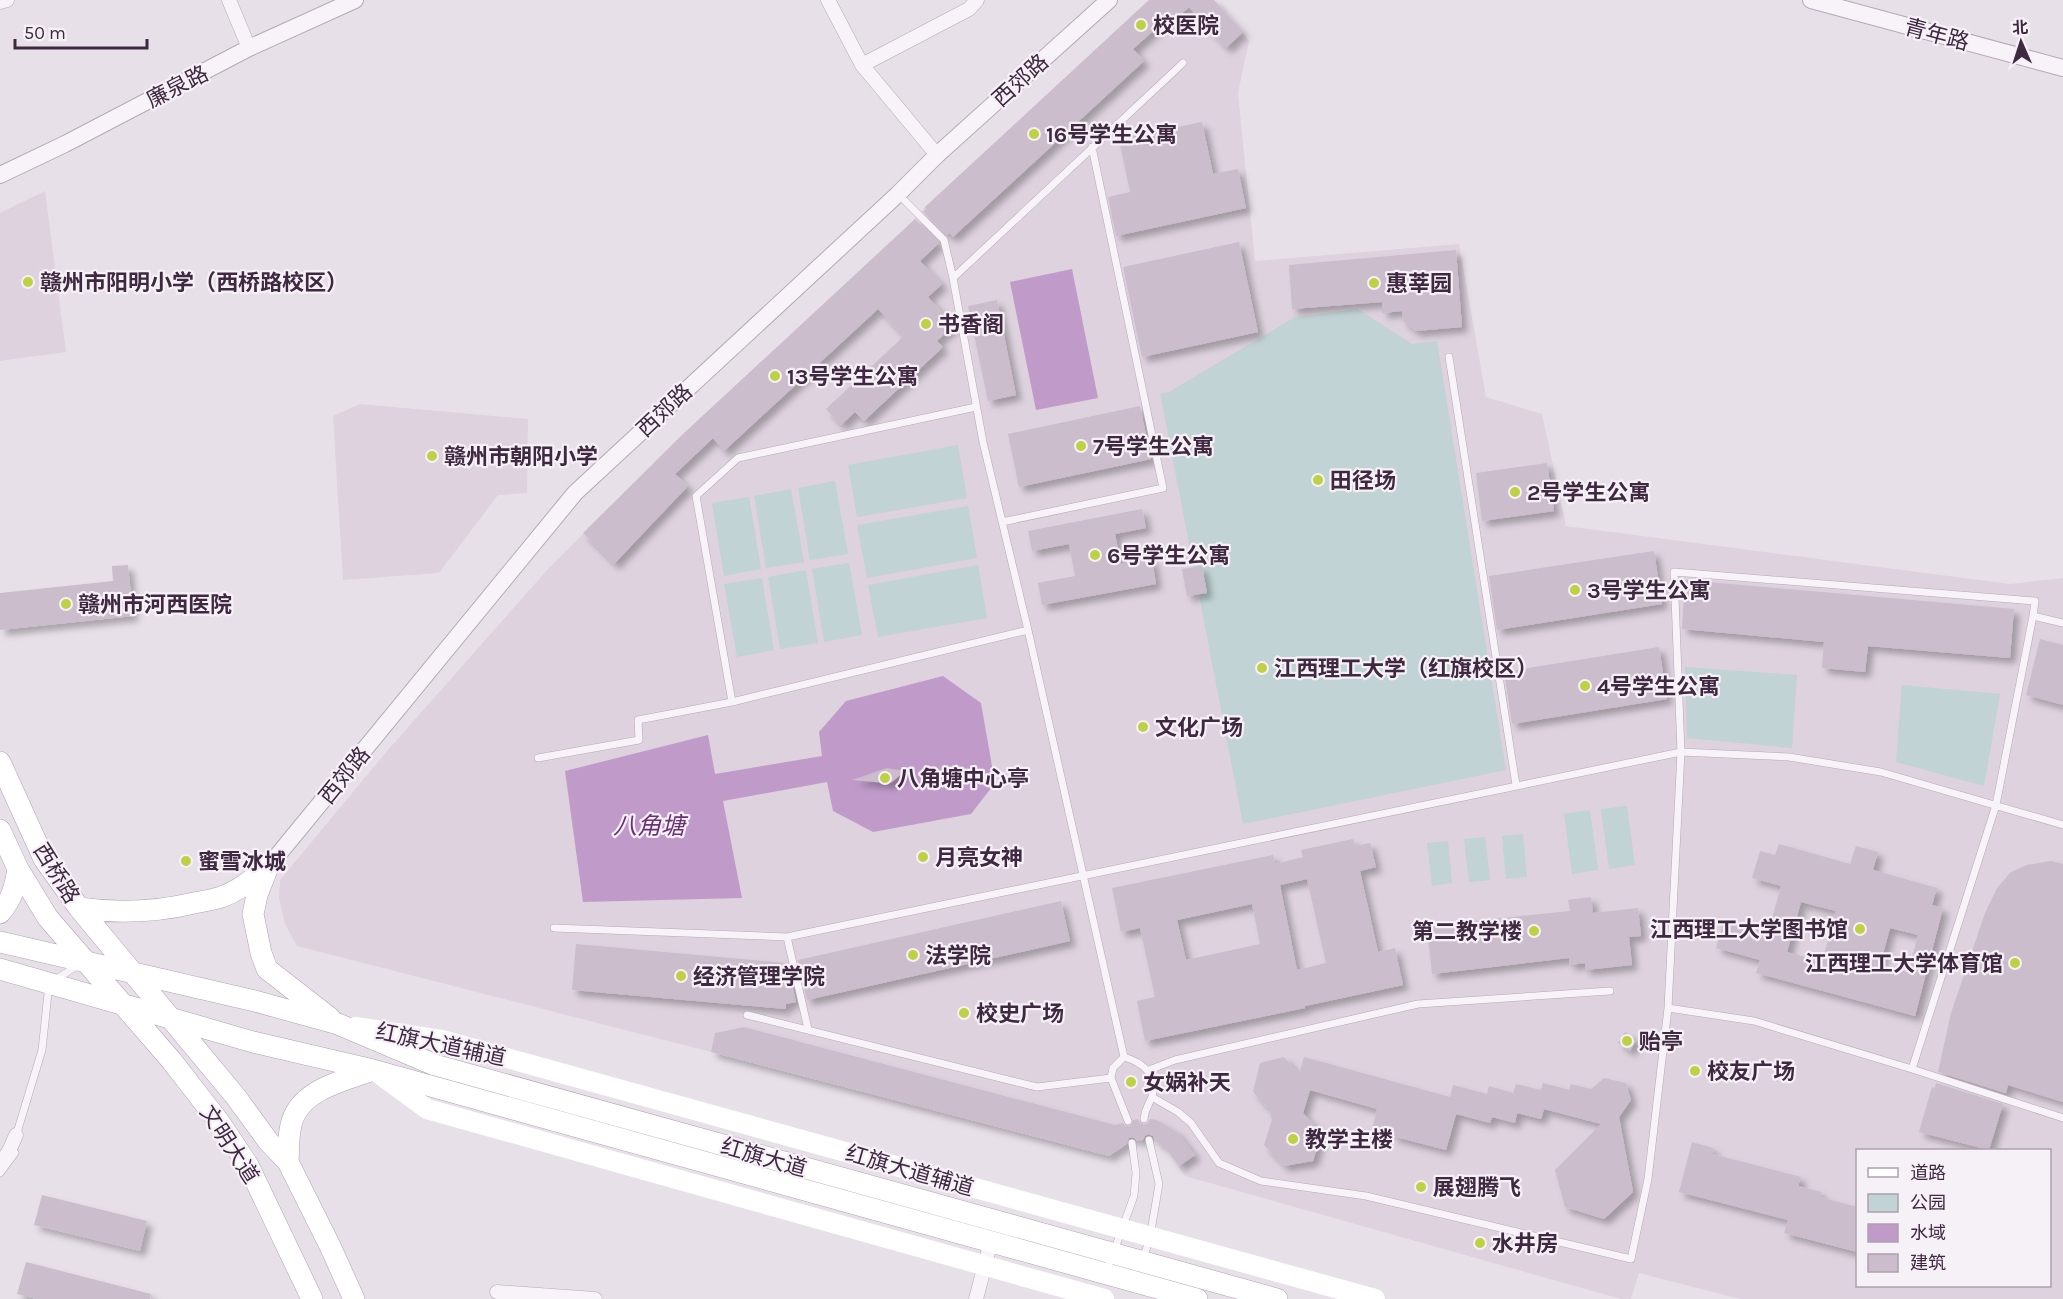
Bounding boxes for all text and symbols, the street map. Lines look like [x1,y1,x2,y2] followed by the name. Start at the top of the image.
[15,12,147,50] scale bar
[1991,12,2051,72] north arrow
[1153,13,1219,39] place label: 校医院
[1901,14,1972,56] street label: 青年路
[1134,18,1148,32] marker: 校医院
[2012,18,2029,37] text: 北
[24,22,66,44] text: 50 m
[987,49,1054,112] street label: 西郊路
[142,60,213,113] street label: 廉泉路
[1046,122,1177,148] place label: 16号学生公寓
[1027,127,1041,141] marker: 16号学生公寓
[40,270,348,296] place label: 赣州市阳明小学（西桥路校区）
[1386,271,1452,297] place label: 惠莘园
[21,275,35,289] marker: 赣州市阳明小学（西桥路校区）
[1367,276,1381,290] marker: 惠莘园
[938,312,1004,338] place label: 书香阁
[919,317,933,331] marker: 书香阁
[787,364,919,390] place label: 13号学生公寓
[768,369,782,383] marker: 13号学生公寓
[632,379,698,443] street label: 西郊路
[1093,434,1214,460] place label: 7号学生公寓
[1074,439,1088,453] marker: 7号学生公寓
[444,444,598,470] place label: 赣州市朝阳小学
[425,449,439,463] marker: 赣州市朝阳小学
[1330,468,1396,494] place label: 田径场
[1311,473,1325,487] marker: 田径场
[1527,480,1650,506] place label: 2号学生公寓
[1508,485,1522,499] marker: 2号学生公寓
[1107,543,1230,569] place label: 6号学生公寓
[1088,548,1102,562] marker: 6号学生公寓
[1587,578,1711,604] place label: 3号学生公寓
[1568,583,1582,597] marker: 3号学生公寓
[78,592,232,618] place label: 赣州市河西医院
[59,597,73,611] marker: 赣州市河西医院
[1274,656,1538,682] place label: 江西理工大学（红旗校区）
[1255,661,1269,675] marker: 江西理工大学（红旗校区）
[1597,674,1720,700] place label: 4号学生公寓
[1578,679,1592,693] marker: 4号学生公寓
[1155,715,1243,741] place label: 文化广场
[1136,720,1150,734] marker: 文化广场
[314,742,376,809] street label: 西郊路
[897,766,1029,792] place label: 八角塘中心亭
[878,771,892,785] marker: 八角塘中心亭
[613,812,689,840] water label: 八角塘
[28,839,85,908] street label: 西桥路
[935,845,1023,871] place label: 月亮女神
[198,849,286,875] place label: 蜜雪冰城
[916,850,930,864] marker: 月亮女神
[179,854,193,868] marker: 蜜雪冰城
[1650,917,1848,943] place label: 江西理工大学图书馆
[1412,919,1522,945] place label: 第二教学楼
[1853,922,1867,936] marker: 江西理工大学图书馆
[1527,924,1541,938] marker: 第二教学楼
[925,943,991,969] place label: 法学院
[906,948,920,962] marker: 法学院
[1805,951,2003,977] place label: 江西理工大学体育馆
[2008,956,2022,970] marker: 江西理工大学体育馆
[693,964,825,990] place label: 经济管理学院
[674,969,688,983] marker: 经济管理学院
[976,1001,1064,1027] place label: 校史广场
[957,1006,971,1020] marker: 校史广场
[374,1019,508,1071] street label: 红旗大道辅道
[1639,1029,1683,1055] place label: 贻亭
[1620,1034,1634,1048] marker: 贻亭
[1707,1059,1795,1085] place label: 校友广场
[1688,1064,1702,1078] marker: 校友广场
[1143,1070,1231,1096] place label: 女娲补天
[1124,1075,1138,1089] marker: 女娲补天
[194,1101,264,1189] street label: 文明大道
[1305,1127,1393,1153] place label: 教学主楼
[1286,1132,1300,1146] marker: 教学主楼
[718,1133,810,1183] street label: 红旗大道
[843,1140,977,1202] street label: 红旗大道辅道
[1856,1149,2051,1287] legend
[1910,1162,1946,1184] text: 道路
[1433,1175,1521,1201] place label: 展翅腾飞
[1414,1180,1428,1194] marker: 展翅腾飞
[1910,1192,1946,1214] text: 公园
[1910,1222,1946,1244] text: 水域
[1492,1231,1558,1257] place label: 水井房
[1473,1236,1487,1250] marker: 水井房
[1910,1252,1946,1274] text: 建筑

